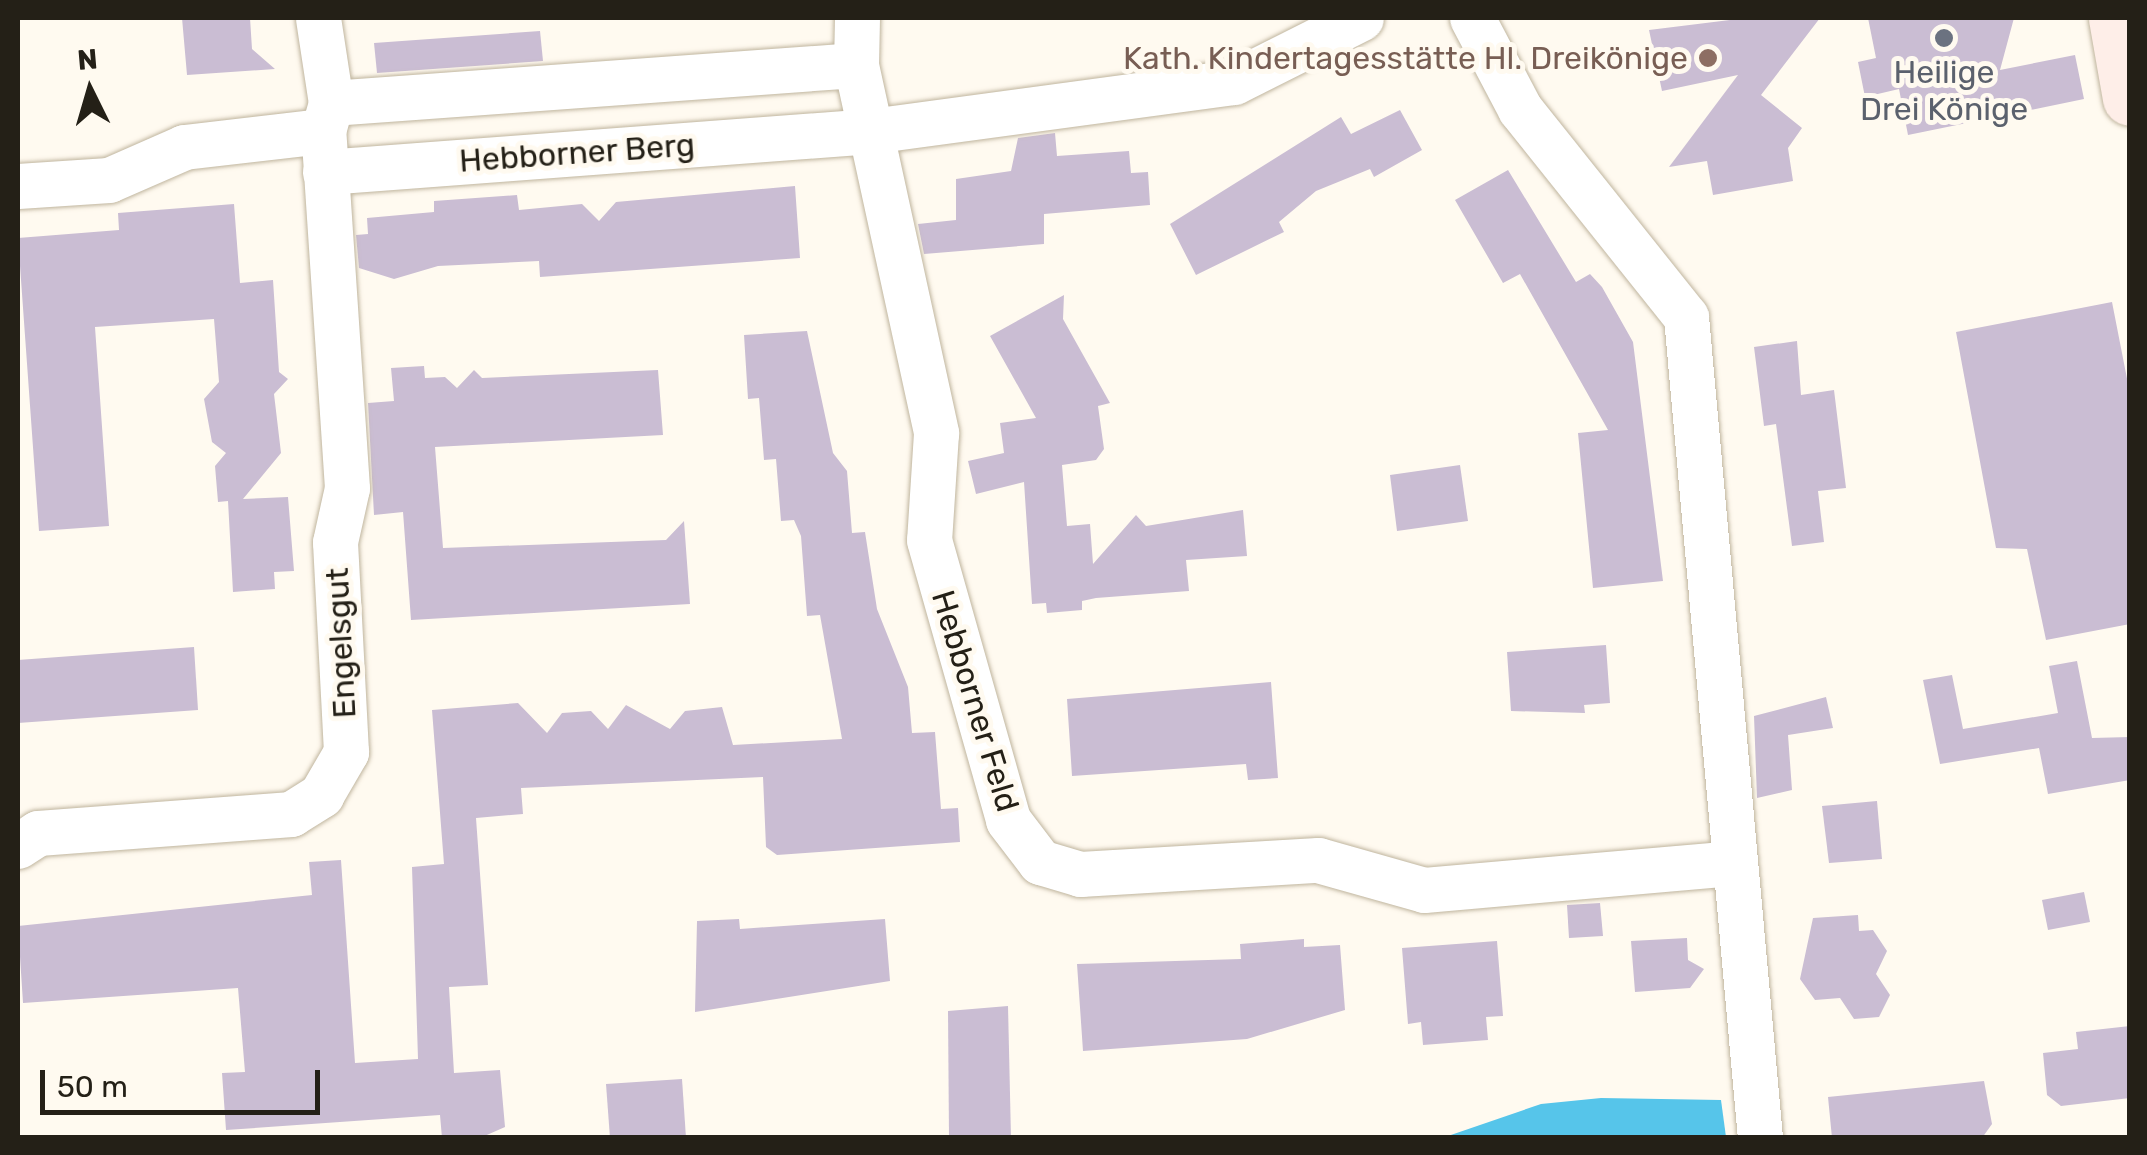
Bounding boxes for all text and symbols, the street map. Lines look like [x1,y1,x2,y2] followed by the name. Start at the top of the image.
[1933,27,1955,49] marker: Heilige Drei Könige
[1123,39,1688,77] place label: Kath. Kindertagesstätte Hl. Dreikönige
[40,40,140,140] north arrow
[76,42,99,77] text: N
[1697,47,1719,69] marker: Kath. Kindertagesstätte Hl. Dreikönige
[1860,54,2028,129] place label: Heilige Drei Könige
[457,126,697,180] street label: Hebborner Berg
[318,567,364,719] street label: Engelsgut
[923,586,1027,816] street label: Hebborner Feld
[45,1050,325,1112] scale bar
[57,1069,128,1105] text: 50 m

